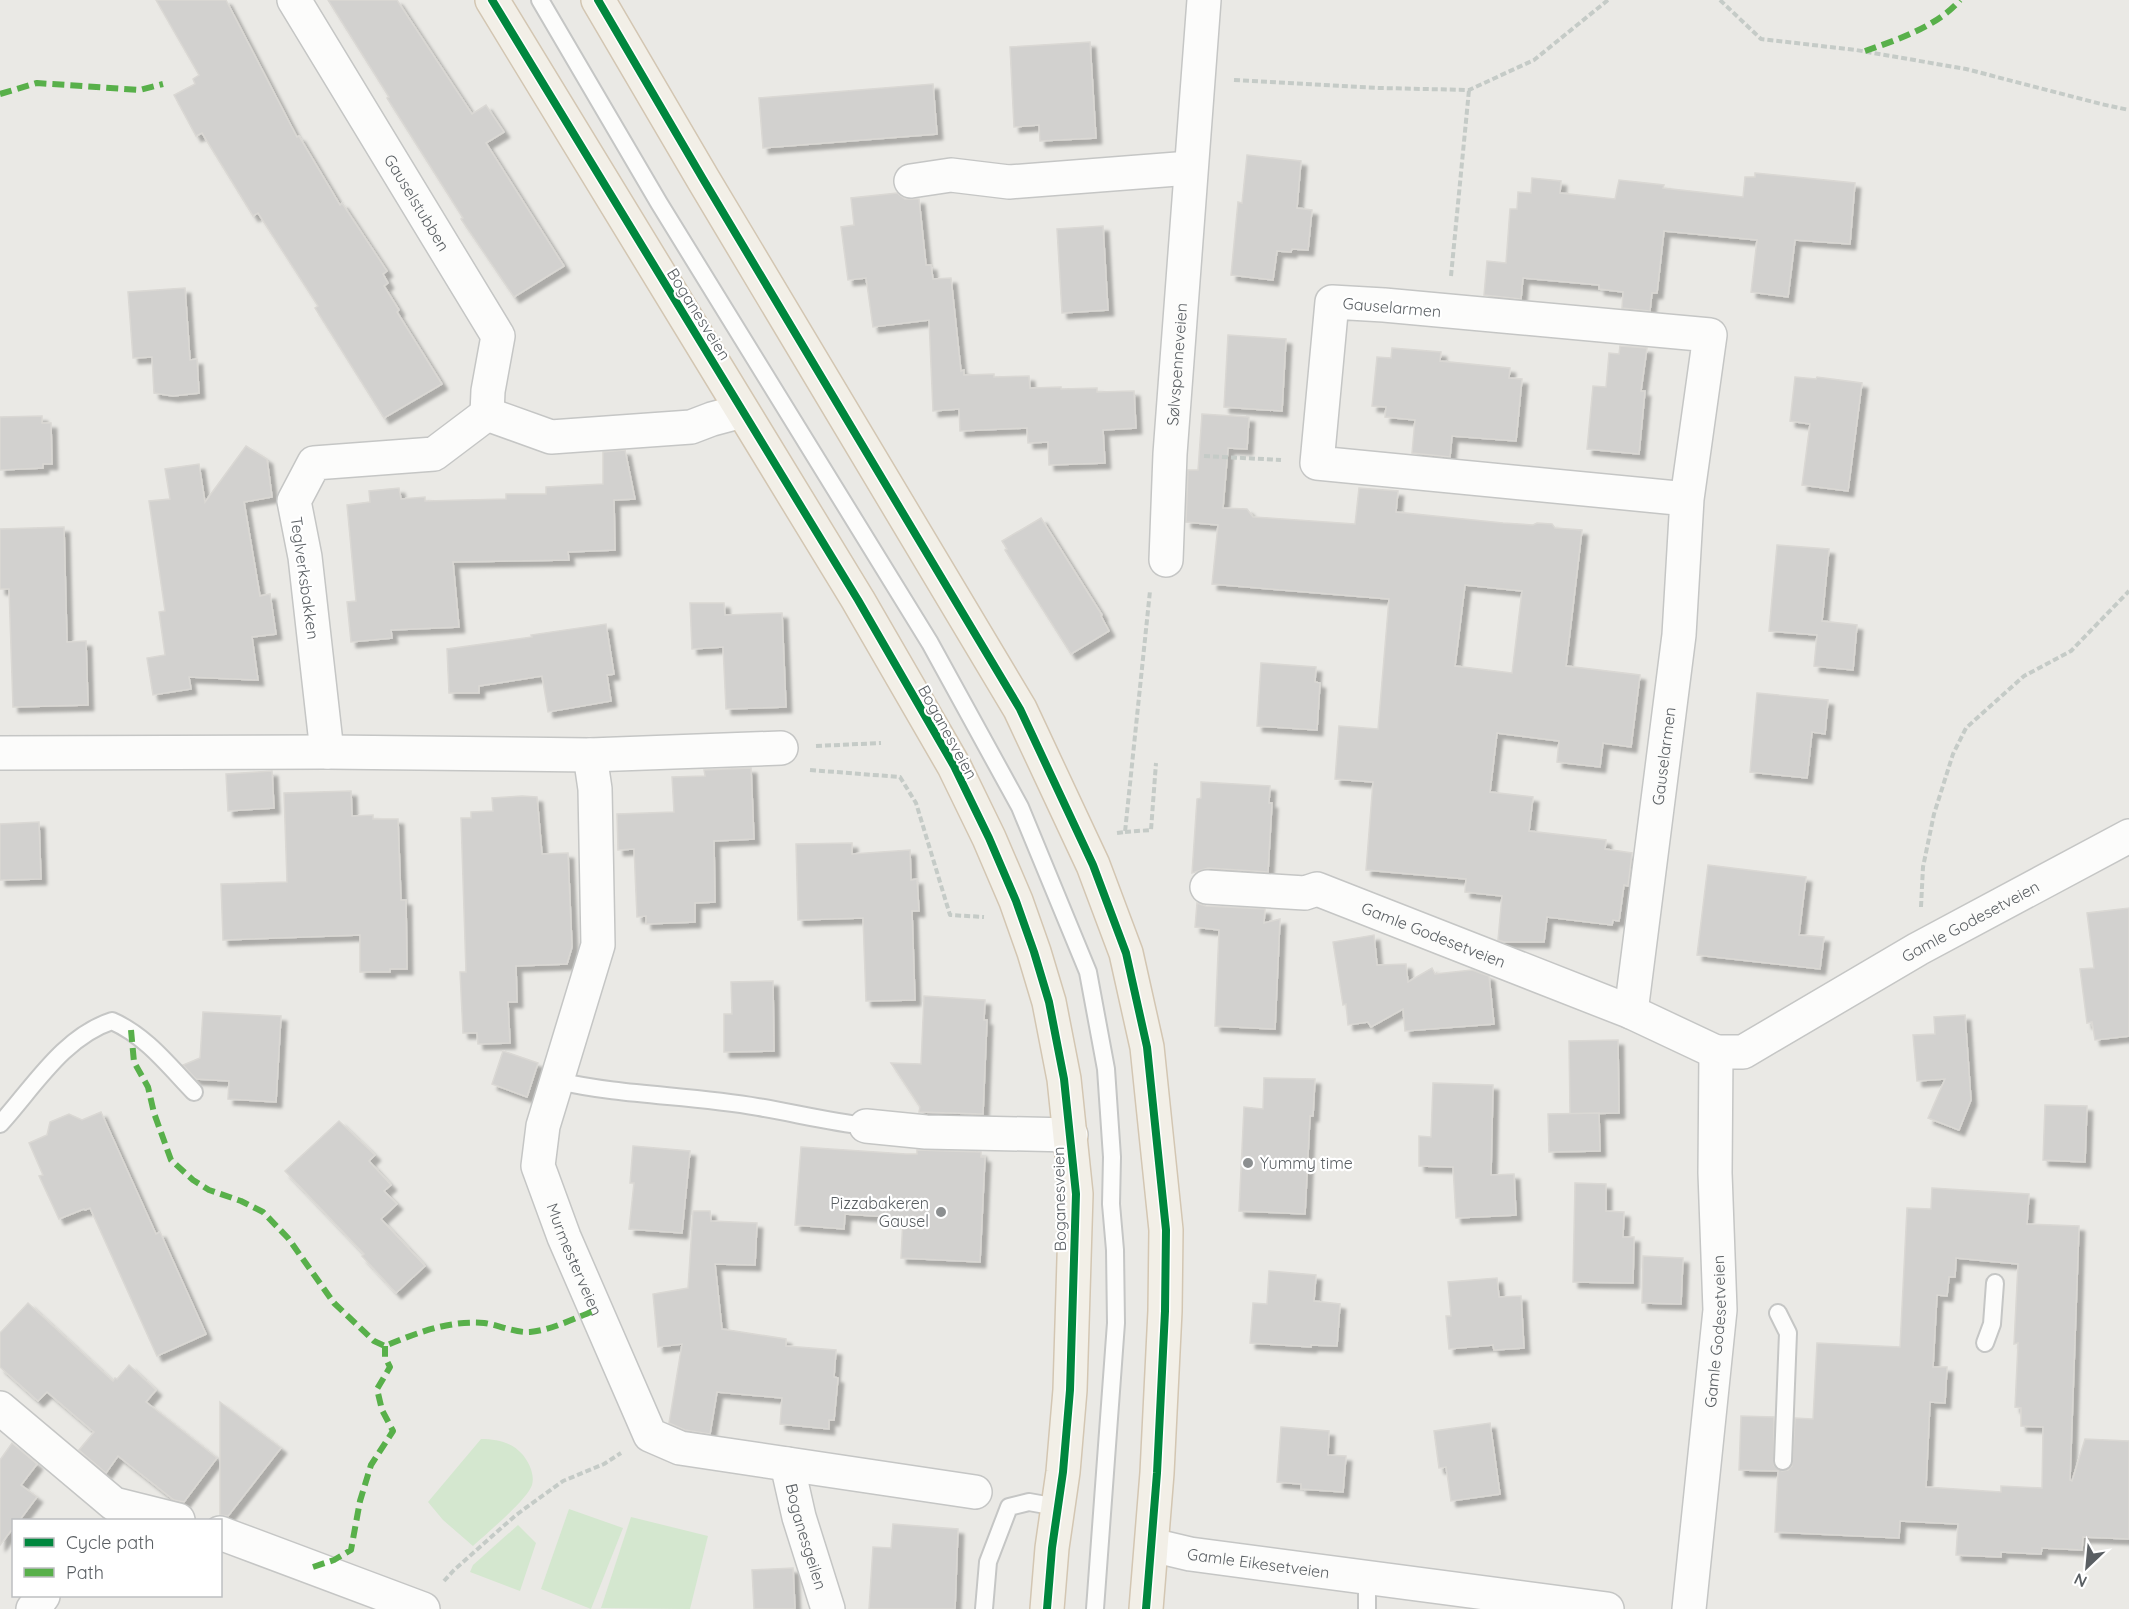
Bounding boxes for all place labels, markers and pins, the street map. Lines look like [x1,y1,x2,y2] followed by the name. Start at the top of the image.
[1260,1153,1353,1173] place label: Yummy time
[1241,1156,1255,1170] marker: Yummy time
[830,1193,929,1231] place label: Pizzabakeren Gausel
[934,1205,948,1219] marker: Pizzabakeren Gausel

